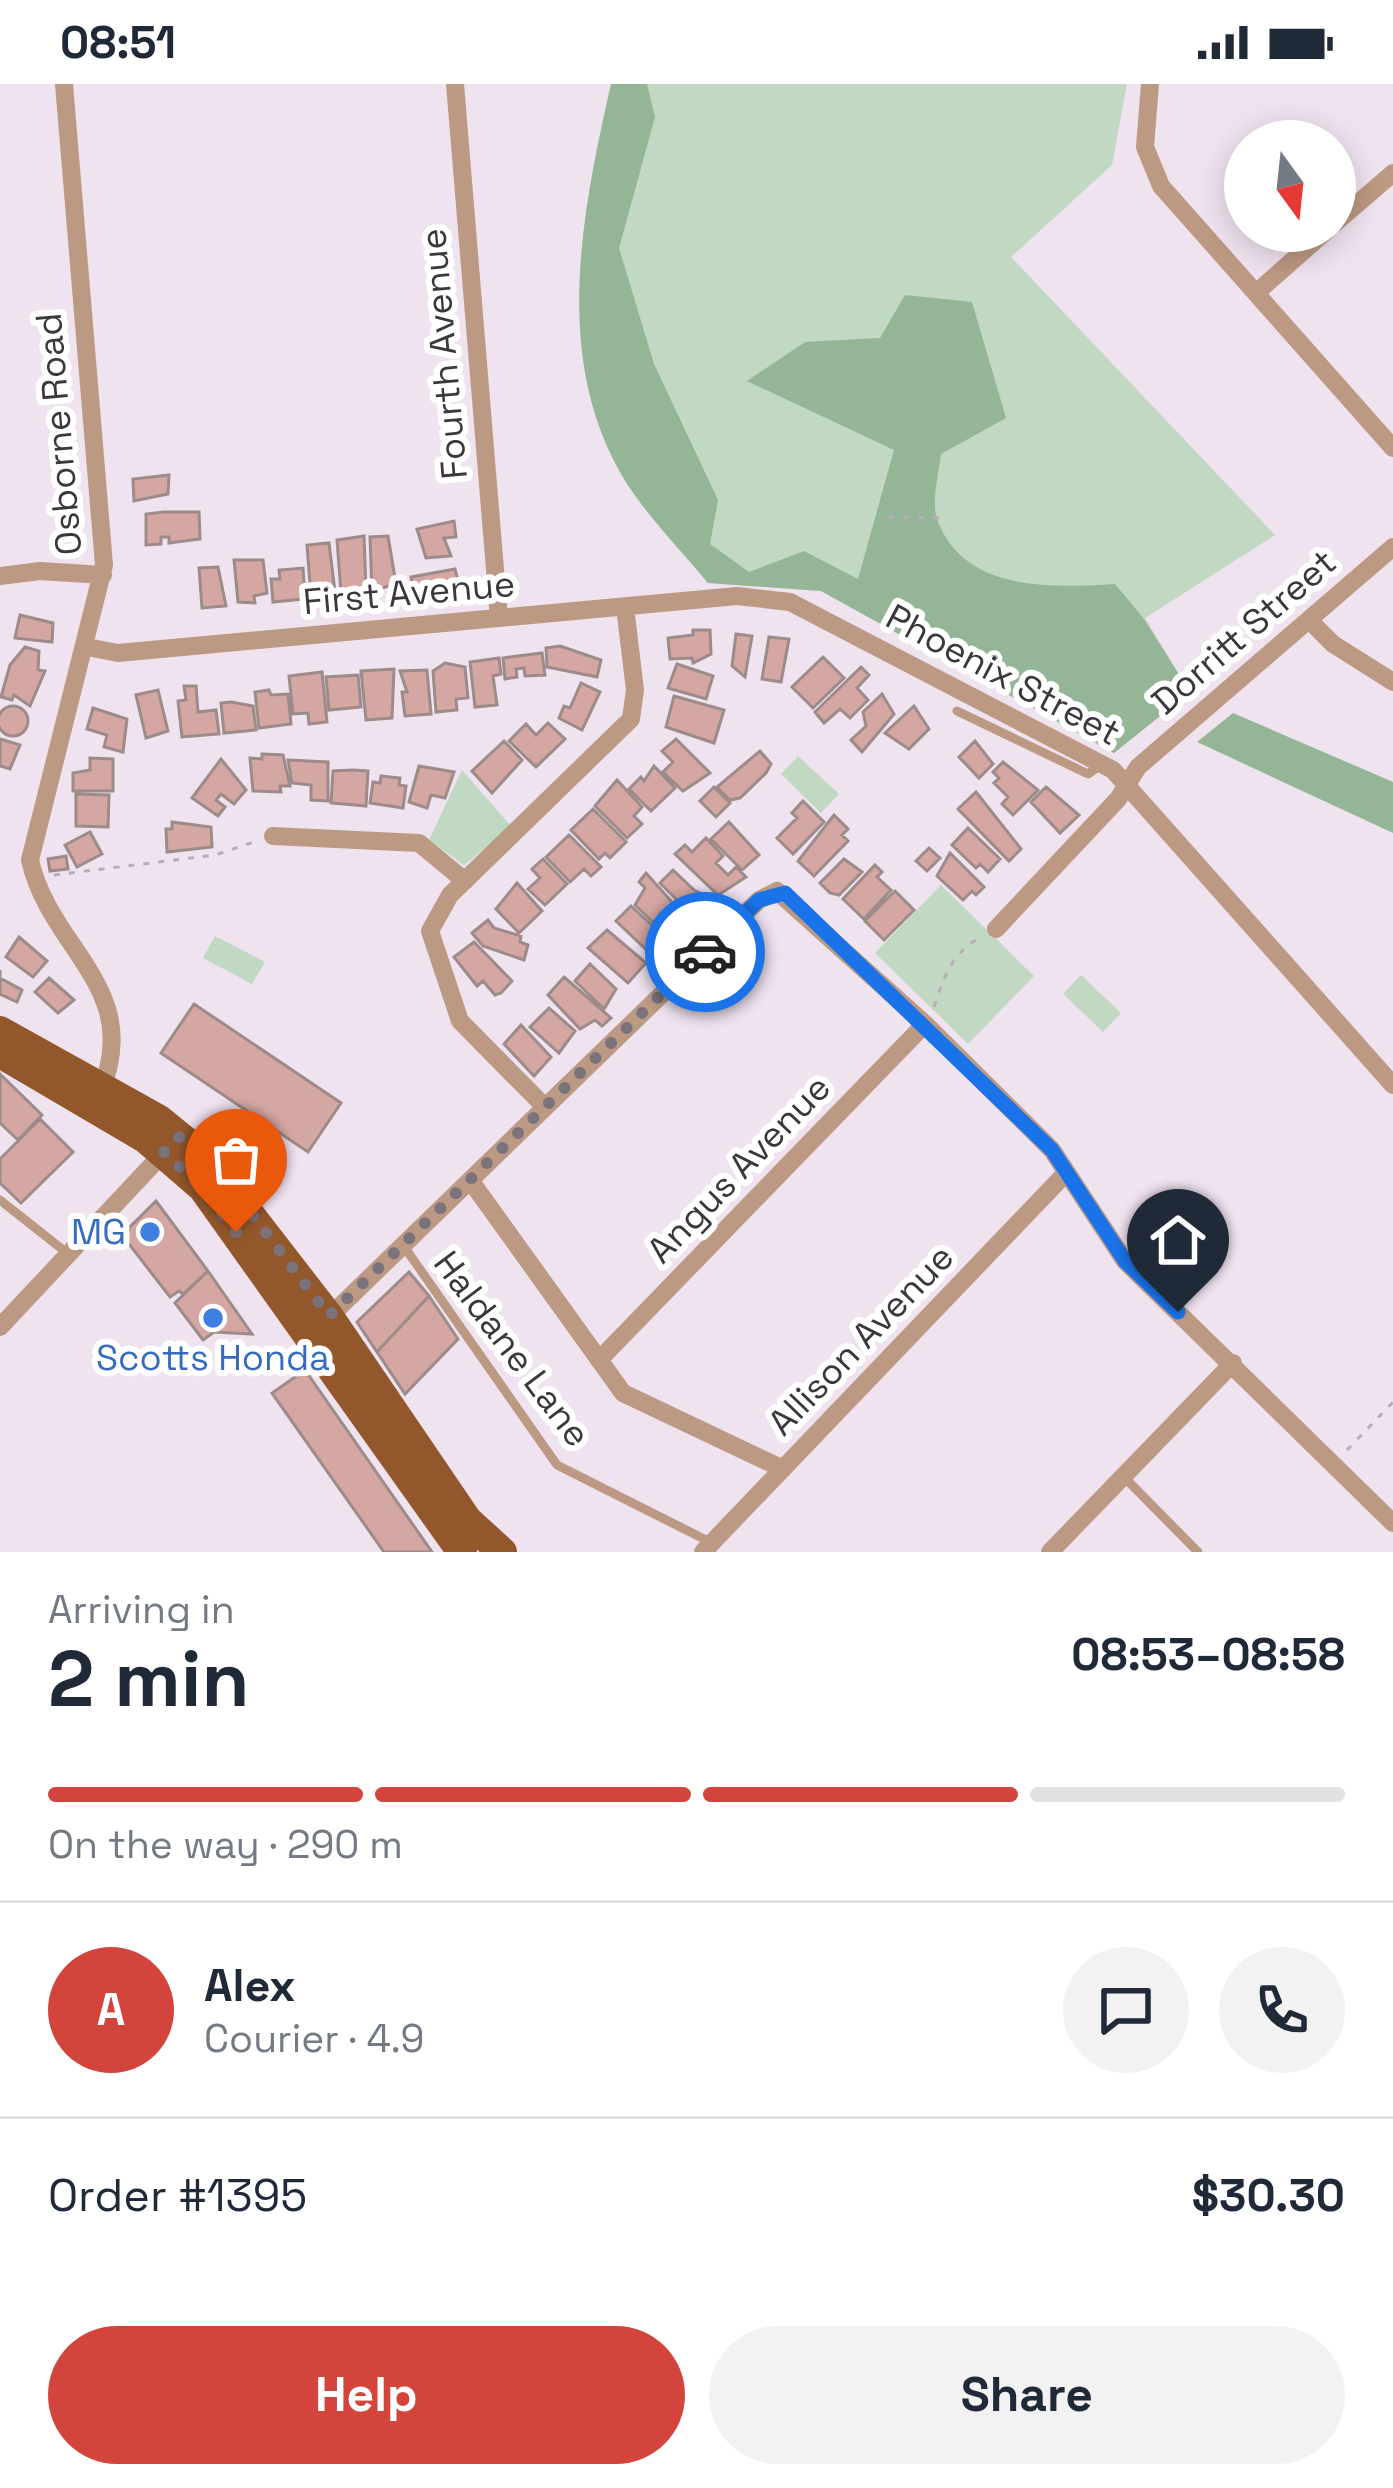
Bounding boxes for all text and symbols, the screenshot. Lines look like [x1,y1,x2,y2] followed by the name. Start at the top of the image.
[60,14,176,71] text: 08:51
[1224,120,1356,252] north arrow
[1224,120,1356,252] map controls
[410,227,478,481] street label: Fourth Avenue
[25,311,93,557] street label: Osborne Road
[1142,539,1346,725] street label: Dorritt Street
[301,561,517,625] street label: First Avenue
[878,594,1128,756] street label: Phoenix Street
[645,892,765,1012] courier
[672,919,738,985] icon: car
[637,1065,841,1273] street label: Angus Avenue
[185,1109,287,1232] pin
[203,1127,269,1193] icon: bag
[1127,1189,1229,1312] pin
[1145,1207,1211,1273] icon: home
[71,1209,126,1255] place label: MG
[137,1219,163,1245] marker: MG
[758,1235,964,1445] street label: Allison Avenue
[423,1242,601,1456] street label: Haldane Lane
[200,1305,226,1331] marker: Scotts Honda
[96,1335,330,1381] place label: Scotts Honda
[48,1585,235,1634] text: Arriving in
[1071,1626,1345,1683] text: 08:53–08:58
[48,1629,250,1729] text: 2 min
[48,1820,403,1869] text: On the way · 290 m
[1063,1947,1189,2073] button: chat
[1219,1947,1345,2073] button: phone
[204,1957,296,2014] text: Alex
[97,1981,125,2038] text: A
[204,2014,424,2063] text: Courier · 4.9
[48,2167,307,2224] text: Order #1395
[1192,2167,1345,2224] text: $30.30
[48,2326,685,2464] button: Help
[709,2326,1345,2464] button: Share

